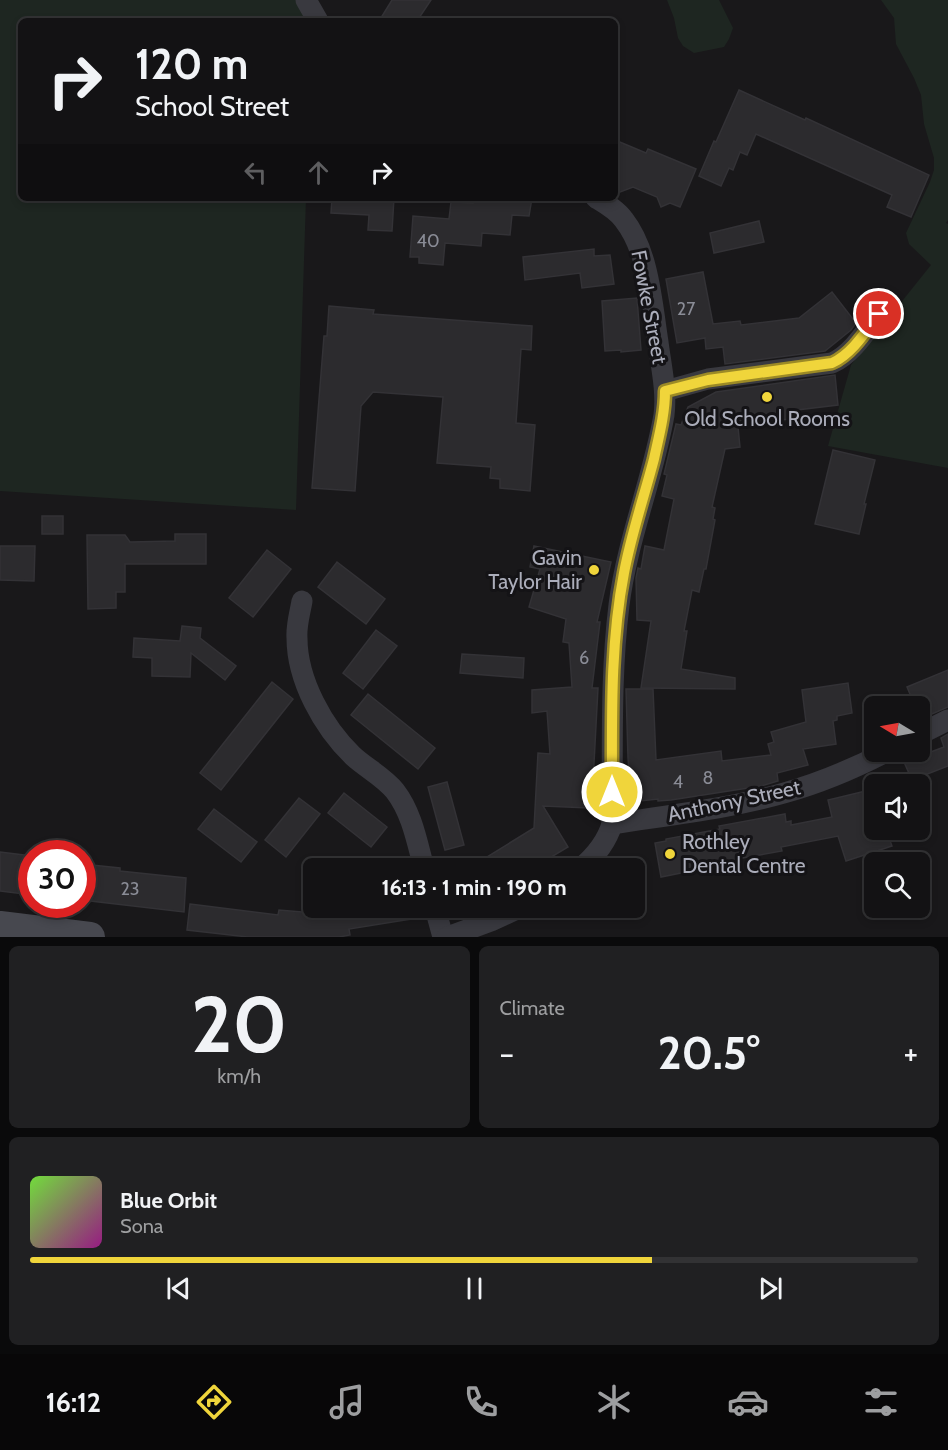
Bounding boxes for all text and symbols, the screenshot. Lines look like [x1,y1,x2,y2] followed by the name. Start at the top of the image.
[135,38,248,90] text: 120 m
[36,42,114,120] icon: right
[135,90,289,123] text: School Street
[239,156,272,189] icon: left
[302,156,335,189] icon: ahead
[365,156,398,189] icon: right
[417,230,439,252] house number: 40
[626,248,673,366] street label: Fowke Street
[853,288,904,339] pin
[862,297,895,330] icon: arrive
[677,298,695,320] house number: 27
[760,390,774,404] marker: Old School Rooms
[684,406,850,431] place label: Old School Rooms
[488,545,582,594] place label: Gavin Taylor Hair
[587,563,601,577] marker: Gavin Taylor Hair
[579,647,589,669] house number: 6
[864,696,930,762] north arrow
[864,696,930,918] map controls
[580,760,644,824] position arrow
[703,767,713,789] house number: 8
[673,771,683,793] house number: 4
[665,774,803,827] street label: Anthony Street
[864,774,930,840] button: sound
[682,829,806,878] place label: Rothley Dental Centre
[18,840,96,918] speed limit sign: 30
[663,847,677,861] marker: Rothley Dental Centre
[864,852,930,918] button: search
[381,874,567,901] text: 16:13 · 1 min · 190 m
[120,878,140,900] house number: 23
[191,977,287,1072] text: 20
[500,996,565,1020] text: Climate
[658,1026,760,1080] text: 20.5°
[500,1033,514,1073] text: −
[903,1033,918,1073] text: +
[217,1064,261,1088] text: km/h
[120,1187,217,1214] text: Blue Orbit
[120,1214,163,1238] text: Sona
[162,1272,195,1305] icon: previous
[458,1272,491,1305] icon: pause
[754,1272,787,1305] icon: next
[193,1381,235,1423] icon: directions
[326,1381,368,1423] icon: music
[460,1381,502,1423] icon: phone
[593,1381,635,1423] icon: climate
[727,1381,769,1423] icon: car
[860,1381,902,1423] icon: filters
[46,1386,101,1419] text: 16:12

